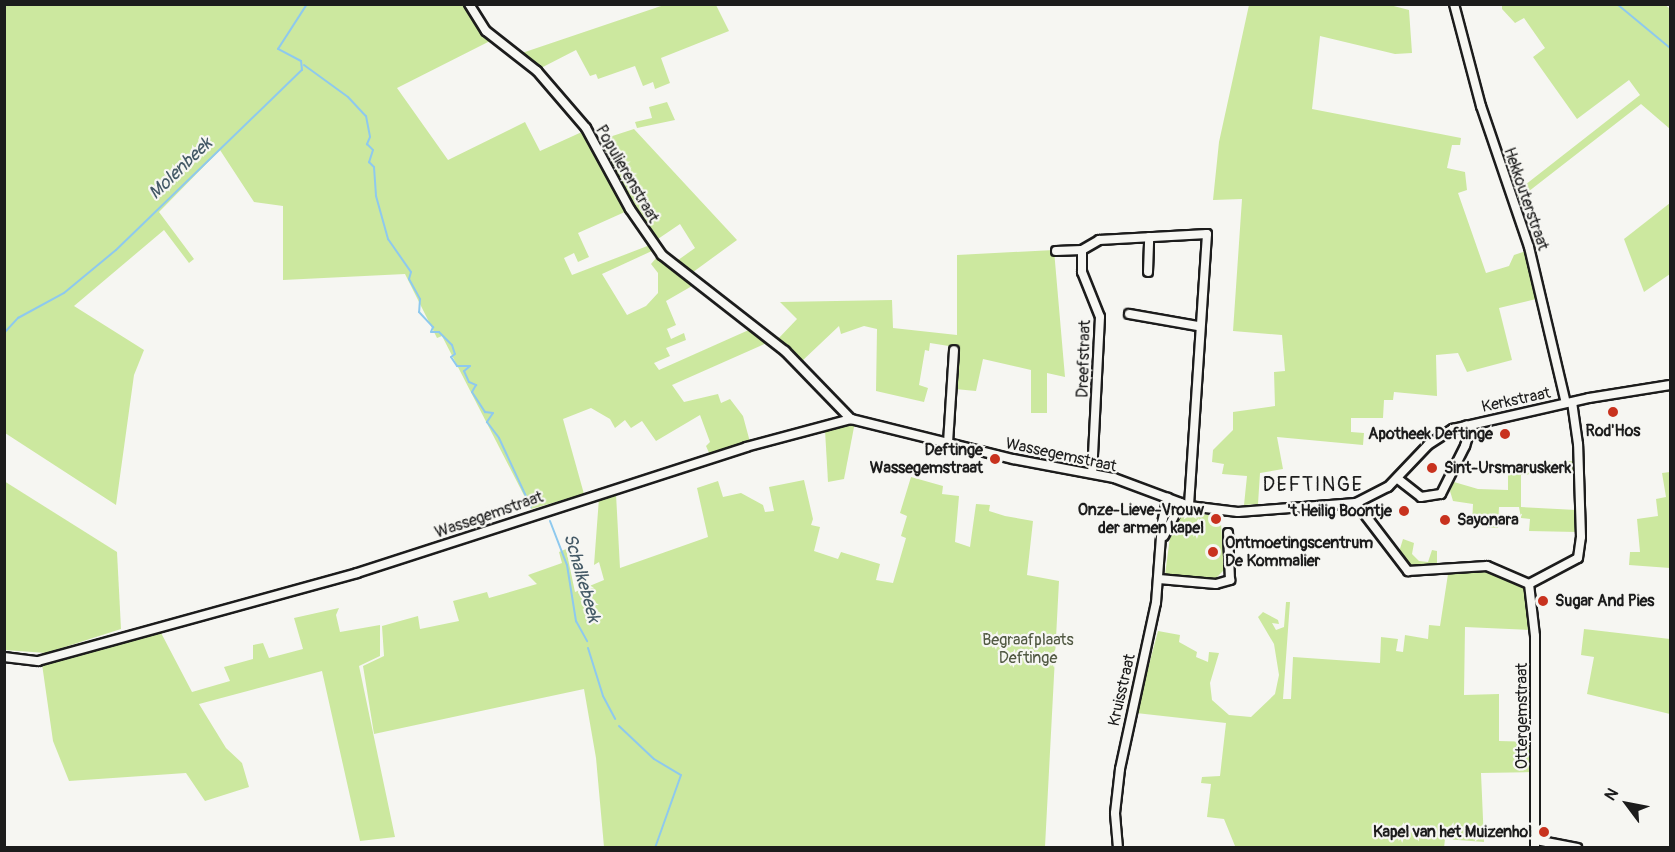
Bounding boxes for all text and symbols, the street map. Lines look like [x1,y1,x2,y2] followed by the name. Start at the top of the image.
[591,122,663,226] street label: Populierenstraat
[145,134,217,204] water label: Molenbeek
[1499,145,1553,253] street label: Hekkouterstraat
[1073,320,1095,398] street label: Dreefstraat
[1480,383,1552,417] street label: Kerkstraat
[1606,405,1620,419] marker: Rod'Hos
[1586,421,1640,441] place label: Rod'Hos
[1368,424,1493,444] place label: Apotheek Deftinge
[1498,427,1512,441] marker: Apotheek Deftinge
[1004,434,1118,476] street label: Wassegemstraat
[870,440,983,478] place label: Deftinge Wassegemstraat
[988,452,1002,466] marker: Deftinge Wassegemstraat
[1444,458,1571,478] place label: Sint-Ursmaruskerk
[1425,461,1439,475] marker: Sint-Ursmaruskerk
[1263,472,1363,496] district label: DEFTINGE
[432,487,546,543] street label: Wassegemstraat
[1078,500,1204,538] place label: Onze-Lieve-Vrouw der armen kapel
[1288,501,1392,521] place label: 't Heilig Boontje
[1397,504,1411,518] marker: 't Heilig Boontje
[1457,510,1519,530] place label: Sayonara
[1209,512,1223,526] marker: Onze-Lieve-Vrouw der armen kapel
[1438,513,1452,527] marker: Sayonara
[558,531,604,625] water label: Schalkebeek
[1225,533,1373,571] place label: Ontmoetingscentrum De Kommalier
[1206,545,1220,559] marker: Ontmoetingscentrum De Kommalier
[1555,591,1655,611] place label: Sugar And Pies
[1536,594,1550,608] marker: Sugar And Pies
[982,630,1074,668] park label: Begraafplaats Deftinge
[1104,652,1140,728] street label: Kruisstraat
[1512,663,1532,769] street label: Ottergemstraat
[1597,774,1657,834] north arrow
[1600,785,1623,804] text: N
[1373,822,1532,842] place label: Kapel van het Muizenhol
[1537,825,1551,839] marker: Kapel van het Muizenhol

